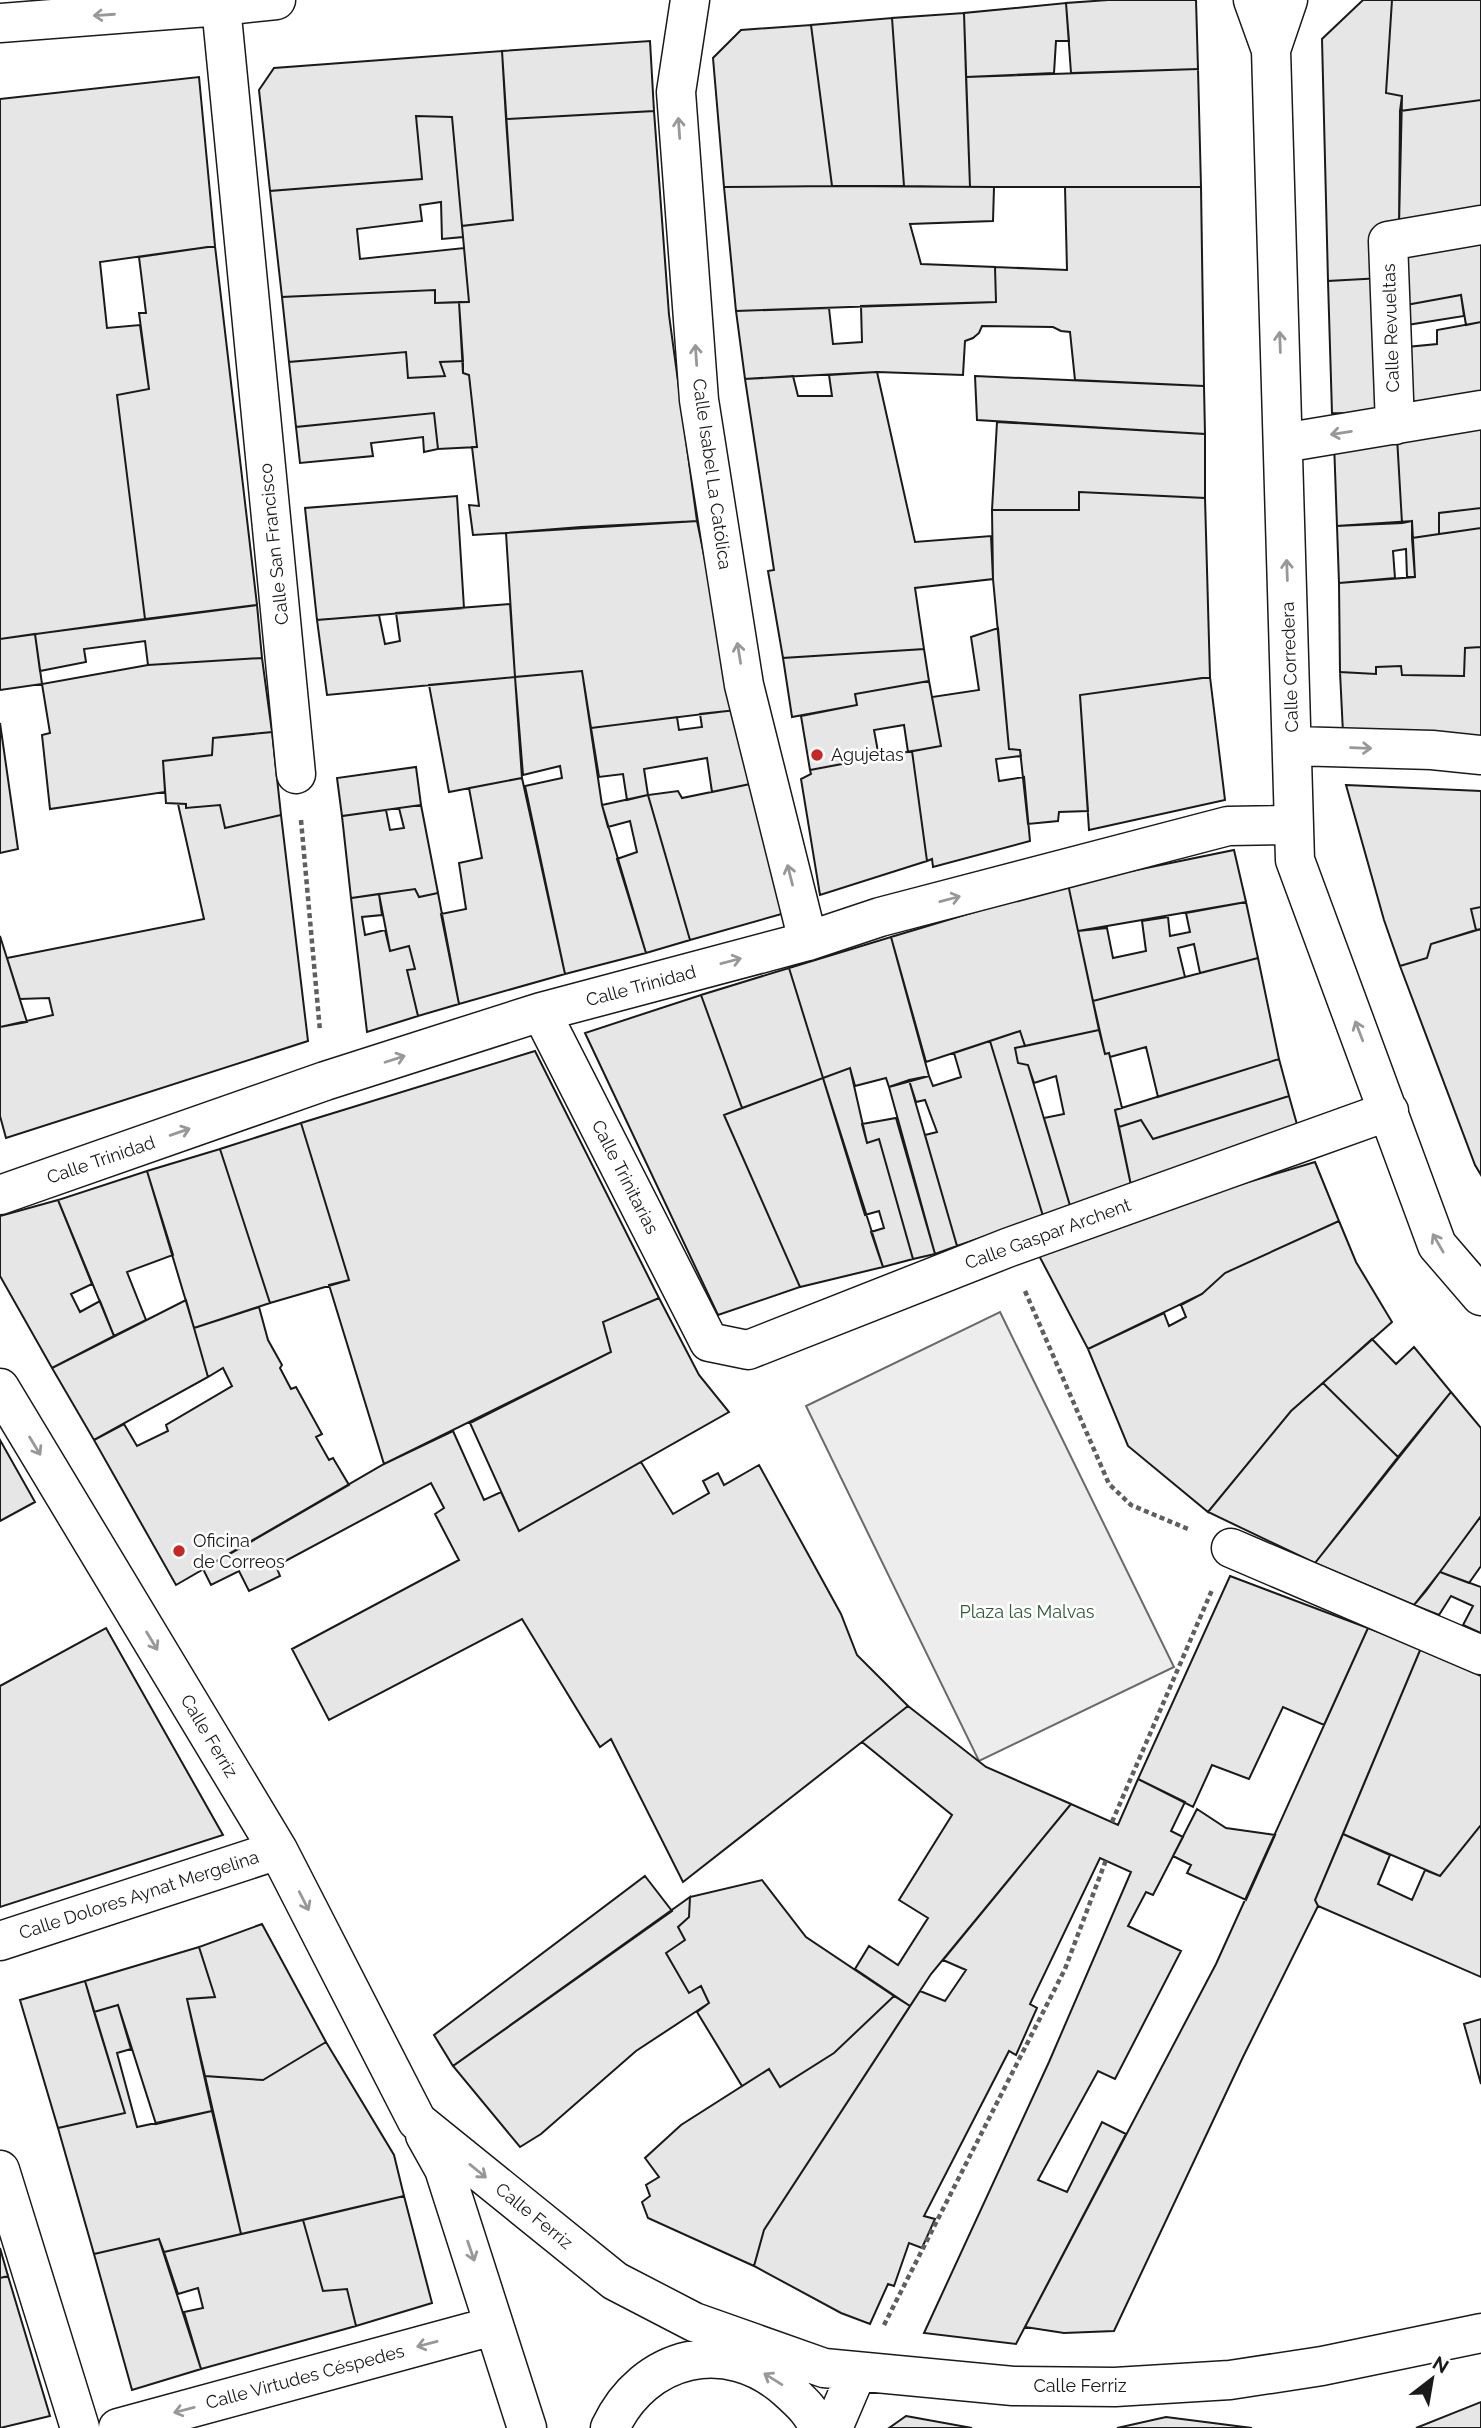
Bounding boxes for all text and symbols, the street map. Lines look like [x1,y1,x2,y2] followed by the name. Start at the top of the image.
[94,9,116,22] one-way arrow
[672,118,685,140] one-way arrow
[1378,263,1403,393] street label: Calle Revueltas
[1273,331,1287,354] one-way arrow
[689,344,702,367] one-way arrow
[689,377,736,571] street label: Calle Isabel La Católica
[1330,427,1353,440] one-way arrow
[255,462,292,626] street label: Calle San Francisco
[1281,559,1294,582] one-way arrow
[1277,601,1302,733] street label: Calle Corredera
[732,642,745,665] one-way arrow
[1349,742,1372,755] one-way arrow
[831,744,904,765] place label: Agujetas
[809,747,825,763] marker: Agujetas
[783,864,796,886] one-way arrow
[938,892,961,905] one-way arrow
[720,954,742,967] one-way arrow
[584,961,698,1010] street label: Calle Trinidad
[1351,1020,1364,1042] one-way arrow
[384,1051,406,1064] one-way arrow
[588,1116,663,1238] street label: Calle Trinitarias
[168,1125,190,1137] one-way arrow
[44,1131,158,1188] street label: Calle Trinidad
[962,1194,1134,1273] street label: Calle Gaspar Archent
[1431,1234,1445,1254] one-way arrow
[28,1436,42,1456] one-way arrow
[193,1530,285,1572] place label: Oficina de Correos
[171,1543,187,1559] marker: Oficina de Correos
[959,1601,1095,1622] park label: Plaza las Malvas
[146,1631,160,1651] one-way arrow
[176,1690,242,1781] street label: Calle Ferriz
[16,1846,261,1943] street label: Calle Dolores Aynat Mergelina
[298,1890,311,1911] one-way arrow
[468,2163,486,2178] one-way arrow
[492,2178,577,2253] street label: Calle Ferriz
[466,2240,478,2262] one-way arrow
[416,2338,438,2351] one-way arrow
[203,2340,407,2413] street label: Calle Virtudes Céspedes
[1397,2344,1467,2414] north arrow
[1429,2351,1453,2378] text: N
[763,2371,783,2385] one-way arrow
[1033,2375,1127,2396] street label: Calle Ferriz
[173,2404,196,2417] one-way arrow

